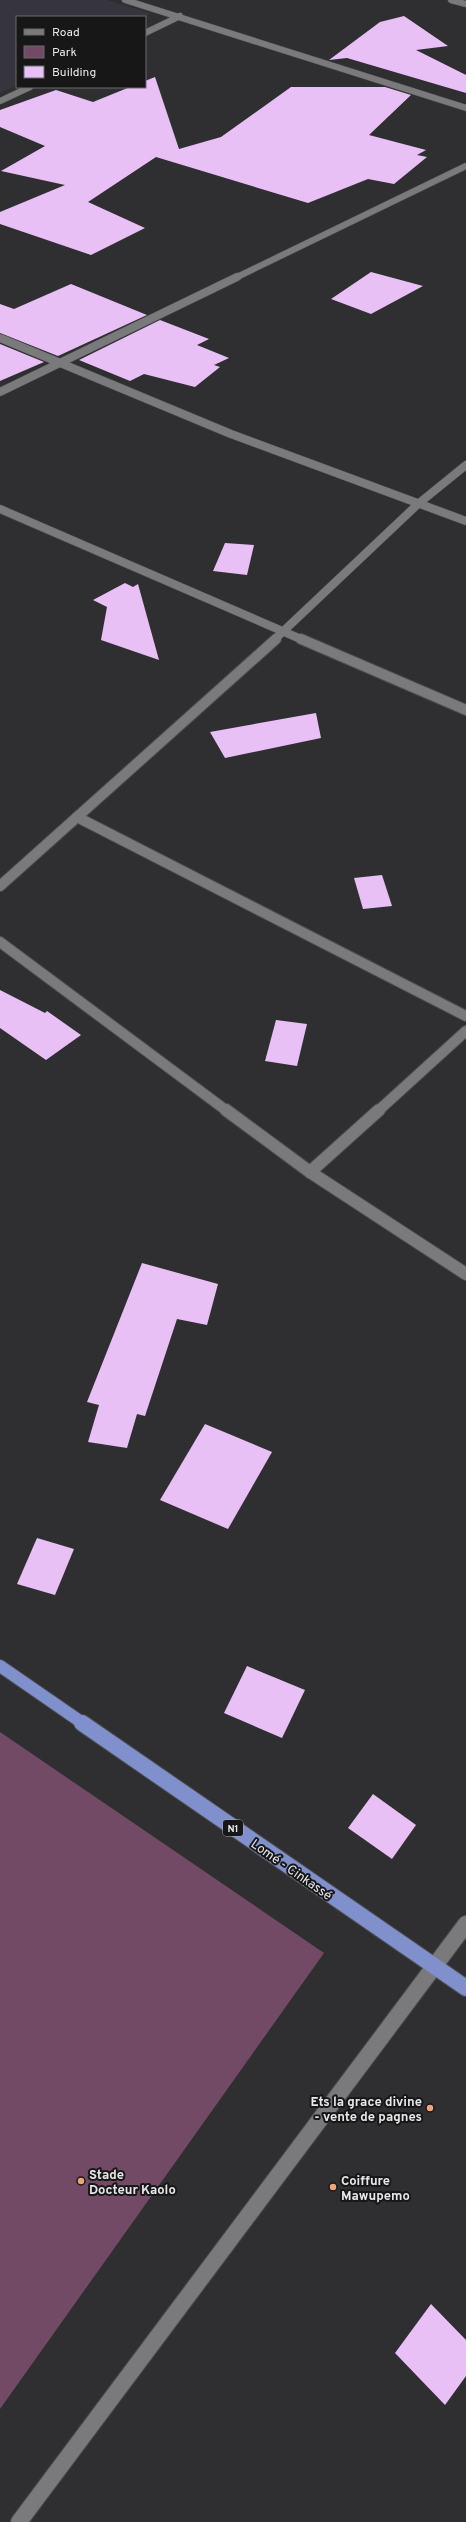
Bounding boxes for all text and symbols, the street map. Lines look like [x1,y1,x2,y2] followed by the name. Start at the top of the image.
[16,16,146,88] legend
[52,25,80,41] text: Road
[52,45,77,61] text: Park
[52,65,96,81] text: Building
[223,1820,243,1836] road number: N1
[247,1837,335,1905] street label: Lomé - Cinkassé
[310,2095,422,2126] place label: Ets la grace divine - vente de pagnes
[425,2103,435,2113] marker: Ets la grace divine - vente de pagnes
[89,2168,176,2199] place label: Stade Docteur Kaolo
[341,2174,410,2205] place label: Coiffure Mawupemo
[76,2176,86,2186] marker: Stade Docteur Kaolo
[328,2182,338,2192] marker: Coiffure Mawupemo

